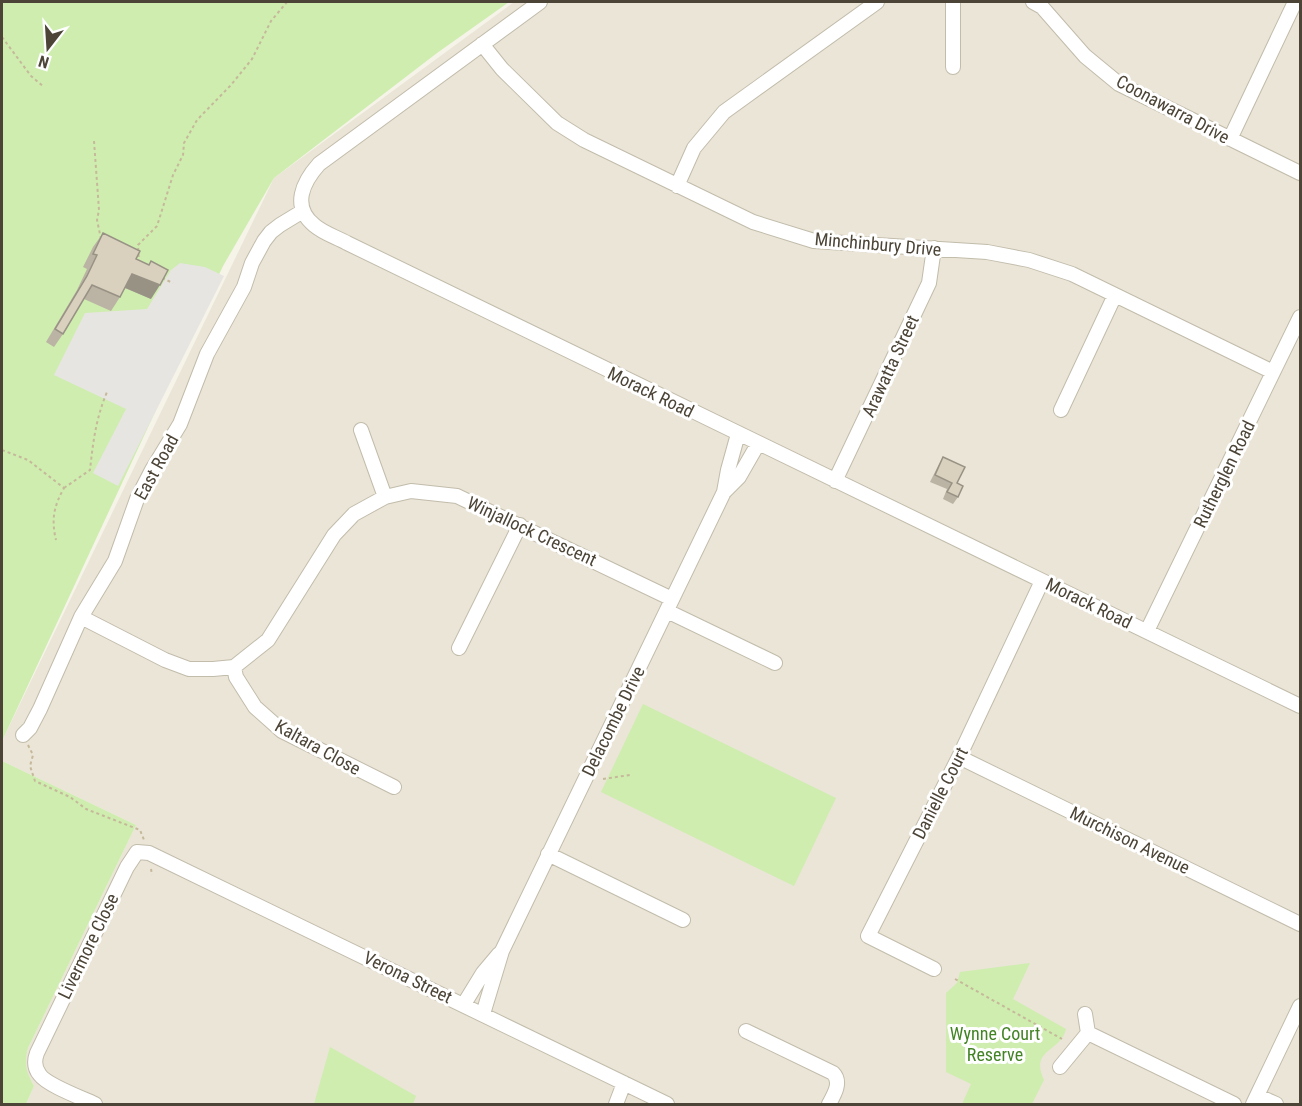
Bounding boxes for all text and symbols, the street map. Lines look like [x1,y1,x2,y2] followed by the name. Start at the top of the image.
[18,18,78,78] north arrow
[36,51,51,72] text: N
[1113,70,1233,148] street label: Coonawarra Drive
[814,228,942,260] street label: Minchinbury Drive
[857,312,923,420] street label: Arawatta Street
[605,362,697,422] street label: Morack Road
[1189,417,1259,531] street label: Rutherglen Road
[130,431,182,503] street label: East Road
[464,492,600,570] street label: Winjallock Crescent
[1043,573,1135,633] street label: Morack Road
[577,663,649,779] street label: Delacombe Drive
[272,715,364,779] street label: Kaltara Close
[908,744,972,842] street label: Danielle Court
[1067,802,1193,878] street label: Murchison Avenue
[53,890,123,1002] street label: Livermore Close
[360,946,456,1008] street label: Verona Street
[950,1023,1040,1065] park label: Wynne Court Reserve

